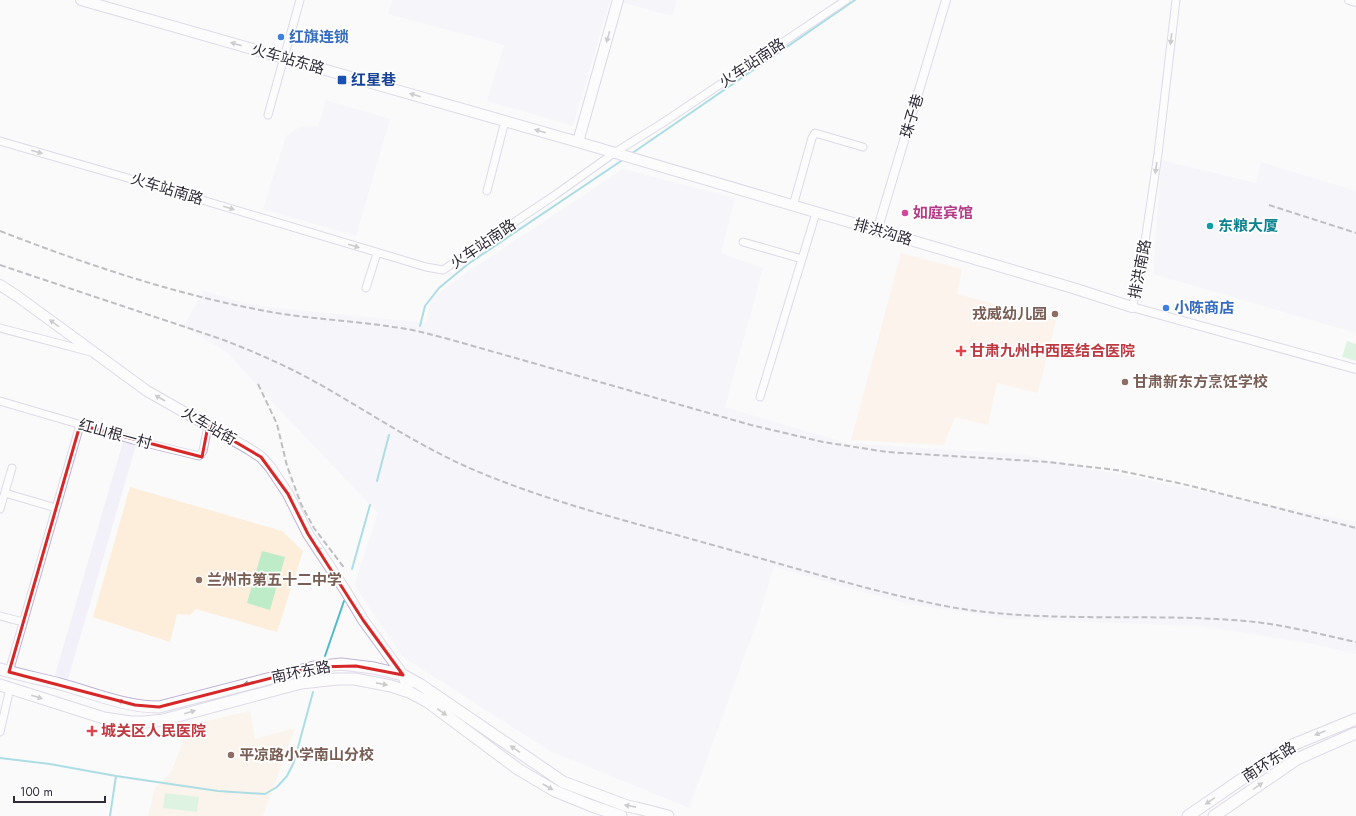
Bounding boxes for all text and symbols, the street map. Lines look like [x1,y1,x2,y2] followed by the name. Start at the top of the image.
[289,26,349,48] place label: 红旗连锁
[276,32,286,42] marker: 红旗连锁
[605,32,611,44] one-way arrow
[715,33,789,93] street label: 火车站南路
[1168,33,1174,45] one-way arrow
[249,38,327,80] street label: 火车站东路
[230,41,242,47] one-way arrow
[351,69,396,91] place label: 红星巷
[336,74,348,86] marker: 红星巷
[895,91,929,141] street label: 珠子巷
[409,92,421,98] one-way arrow
[534,128,546,134] one-way arrow
[32,149,44,155] one-way arrow
[1153,162,1159,174] one-way arrow
[128,168,206,210] street label: 火车站南路
[913,202,973,224] place label: 如庭宾馆
[224,205,236,211] one-way arrow
[900,208,910,218] marker: 如庭宾馆
[851,213,915,251] street label: 排洪沟路
[446,214,520,274] street label: 火车站南路
[1218,215,1278,237] place label: 东粮大厦
[1205,221,1215,231] marker: 东粮大厦
[1123,237,1157,301] street label: 排洪南路
[348,243,360,249] one-way arrow
[1174,297,1234,319] place label: 小陈商店
[972,303,1047,325] place label: 戎威幼儿园
[1161,303,1171,313] marker: 小陈商店
[1050,309,1060,319] marker: 戎威幼儿园
[49,319,60,327] one-way arrow
[970,340,1135,362] place label: 甘肃九州中西医结合医院
[955,345,967,357] marker: 甘肃九州中西医结合医院
[1133,371,1268,393] place label: 甘肃新东方烹饪学校
[1120,377,1130,387] marker: 甘肃新东方烹饪学校
[154,395,166,402] one-way arrow
[178,401,240,451] street label: 火车站街
[76,414,154,454] street label: 红山根一村
[316,546,324,556] one-way arrow
[207,569,342,591] place label: 兰州市第五十二中学
[194,575,204,585] marker: 兰州市第五十二中学
[269,655,333,689] street label: 南环东路
[243,681,256,687] one-way arrow
[376,681,388,687] one-way arrow
[31,694,43,700] one-way arrow
[117,699,129,705] one-way arrow
[437,708,447,716] one-way arrow
[185,709,197,715] one-way arrow
[101,720,206,742] place label: 城关区人民医院
[86,725,98,737] marker: 城关区人民医院
[1313,731,1325,737] one-way arrow
[1238,736,1300,788] street label: 南环东路
[239,744,374,766] place label: 平凉路小学南山分校
[510,745,520,753] one-way arrow
[226,750,236,760] marker: 平凉路小学南山分校
[14,778,105,804] scale bar
[1252,782,1263,790] one-way arrow
[20,783,53,801] text: 100 m
[542,783,554,790] one-way arrow
[1204,797,1215,805] one-way arrow
[624,803,636,809] one-way arrow

